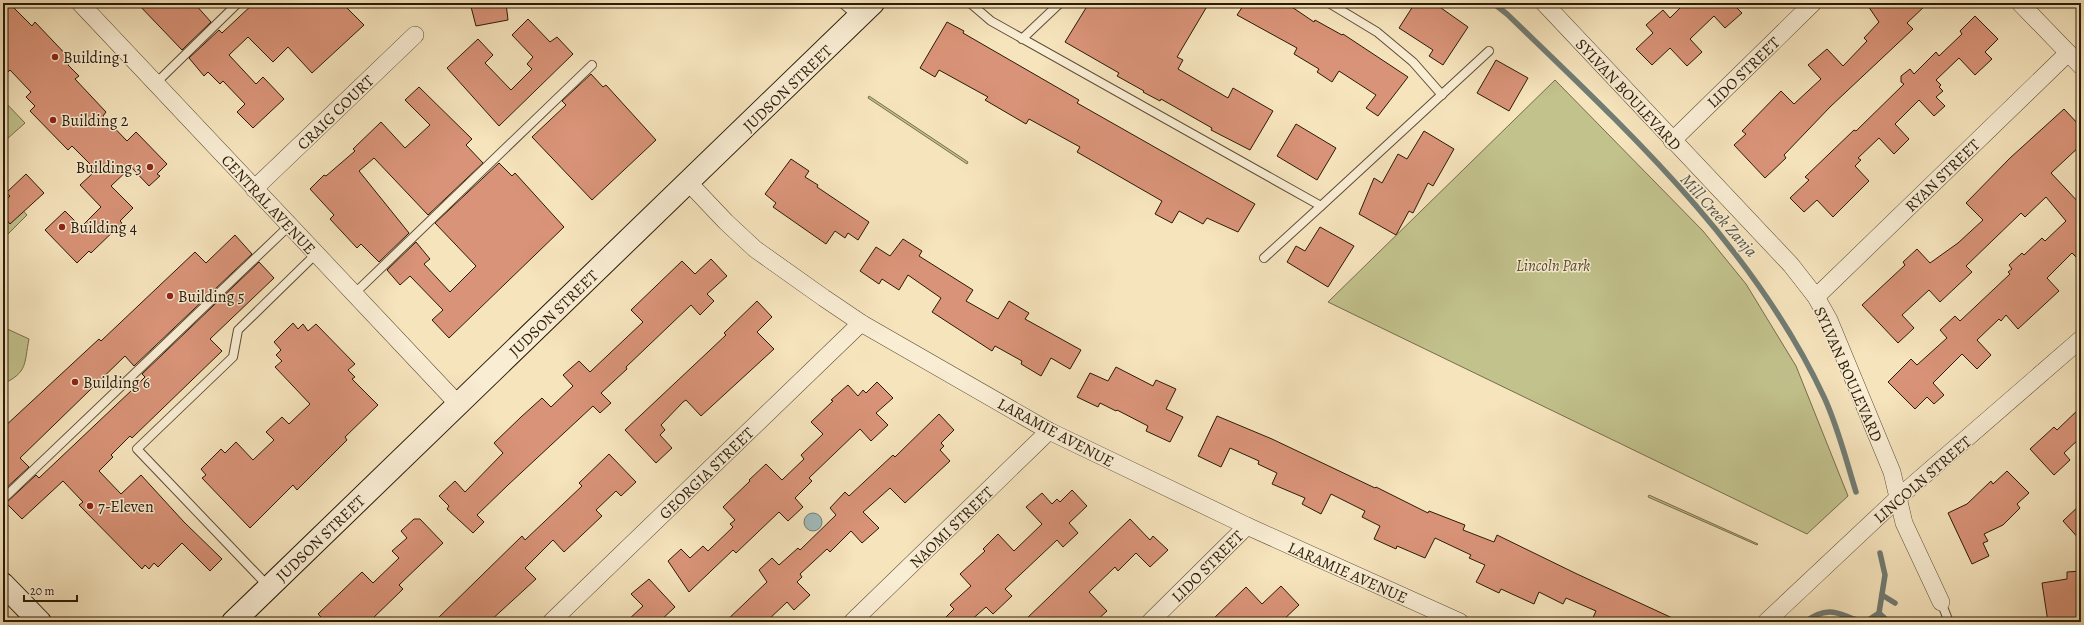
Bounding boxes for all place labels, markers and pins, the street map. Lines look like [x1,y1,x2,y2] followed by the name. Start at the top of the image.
[63,47,129,69] place label: Building 1
[50,52,60,62] marker: Building 1
[61,110,129,132] place label: Building 2
[48,115,58,125] marker: Building 2
[76,157,142,179] place label: Building 3
[145,162,155,172] marker: Building 3
[70,217,137,239] place label: Building 4
[57,222,67,232] marker: Building 4
[178,286,245,308] place label: Building 5
[165,291,175,301] marker: Building 5
[83,372,150,394] place label: Building 6
[70,377,80,387] marker: Building 6
[98,496,154,518] place label: 7-Eleven
[85,501,95,511] marker: 7-Eleven

